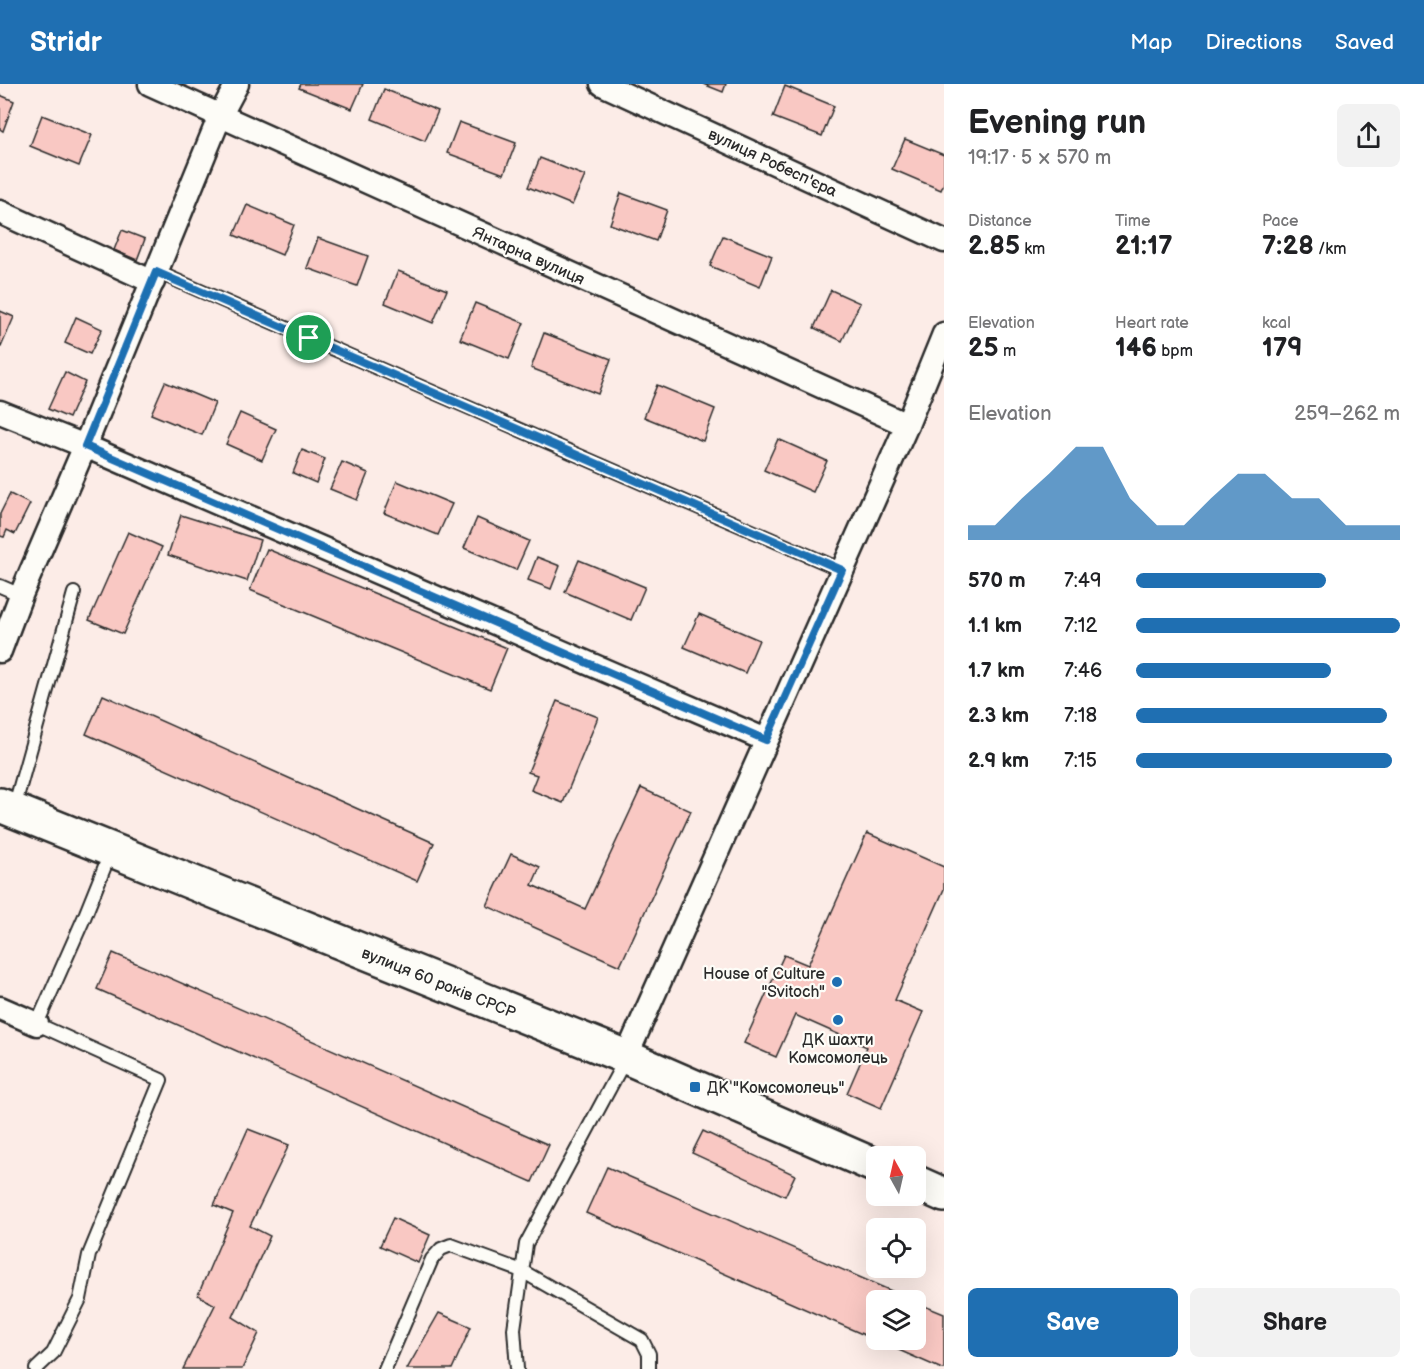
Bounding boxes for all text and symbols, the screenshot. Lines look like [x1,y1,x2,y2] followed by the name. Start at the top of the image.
[30,26,102,59] text: Stridr
[1130,30,1173,55] text: Map
[1206,30,1302,55] text: Directions
[1335,30,1394,55] text: Saved
[968,103,1146,143] text: Evening run
[1337,104,1400,167] button: share
[705,125,840,202] street label: вулиця Робесп'єра
[968,146,1111,170] text: 19:17 · 5 × 570 m
[968,212,1032,231] text: Distance
[1115,212,1150,231] text: Time
[1262,212,1298,231] text: Pace
[469,223,588,290] street label: Янтарна вулиця
[968,231,1020,262] text: 2.85
[1115,231,1173,262] text: 21:17
[1262,231,1314,262] text: 7:28
[1020,240,1045,259] text: km
[1314,240,1346,259] text: /km
[283,312,334,363] pin
[968,314,1035,333] text: Elevation
[1115,314,1189,333] text: Heart rate
[1262,314,1291,333] text: kcal
[292,321,325,354] icon: arrive
[968,333,999,364] text: 25
[1115,333,1157,364] text: 146
[1262,333,1303,364] text: 179
[999,342,1016,361] text: m
[1157,342,1193,361] text: bpm
[968,402,1051,426] text: Elevation
[1294,402,1400,426] text: 259–262 m
[968,569,1026,593] text: 570 m
[1064,569,1102,593] text: 7:49
[968,614,1022,638] text: 1.1 km
[1064,614,1097,638] text: 7:12
[968,659,1025,683] text: 1.7 km
[1064,659,1102,683] text: 7:46
[968,704,1029,728] text: 2.3 km
[1064,704,1097,728] text: 7:18
[968,749,1029,773] text: 2.9 km
[1064,749,1097,773] text: 7:15
[359,944,518,1023] street label: вулиця 60 років СРСР
[703,965,825,1002] place label: House of Culture "Svitoch"
[830,975,844,989] marker: House of Culture "Svitoch"
[831,1013,845,1027] marker: ДК шахти Комсомолець
[788,1031,888,1068] place label: ДК шахти Комсомолець
[707,1079,844,1098] place label: ДК "Комсомолець"
[688,1080,702,1094] marker: ДК "Комсомолець"
[866,1146,926,1206] north arrow
[866,1146,926,1350] map controls
[866,1218,926,1278] button: locate
[968,1288,1178,1357] button: Save
[1190,1288,1400,1357] button: Share
[866,1290,926,1350] button: layers

